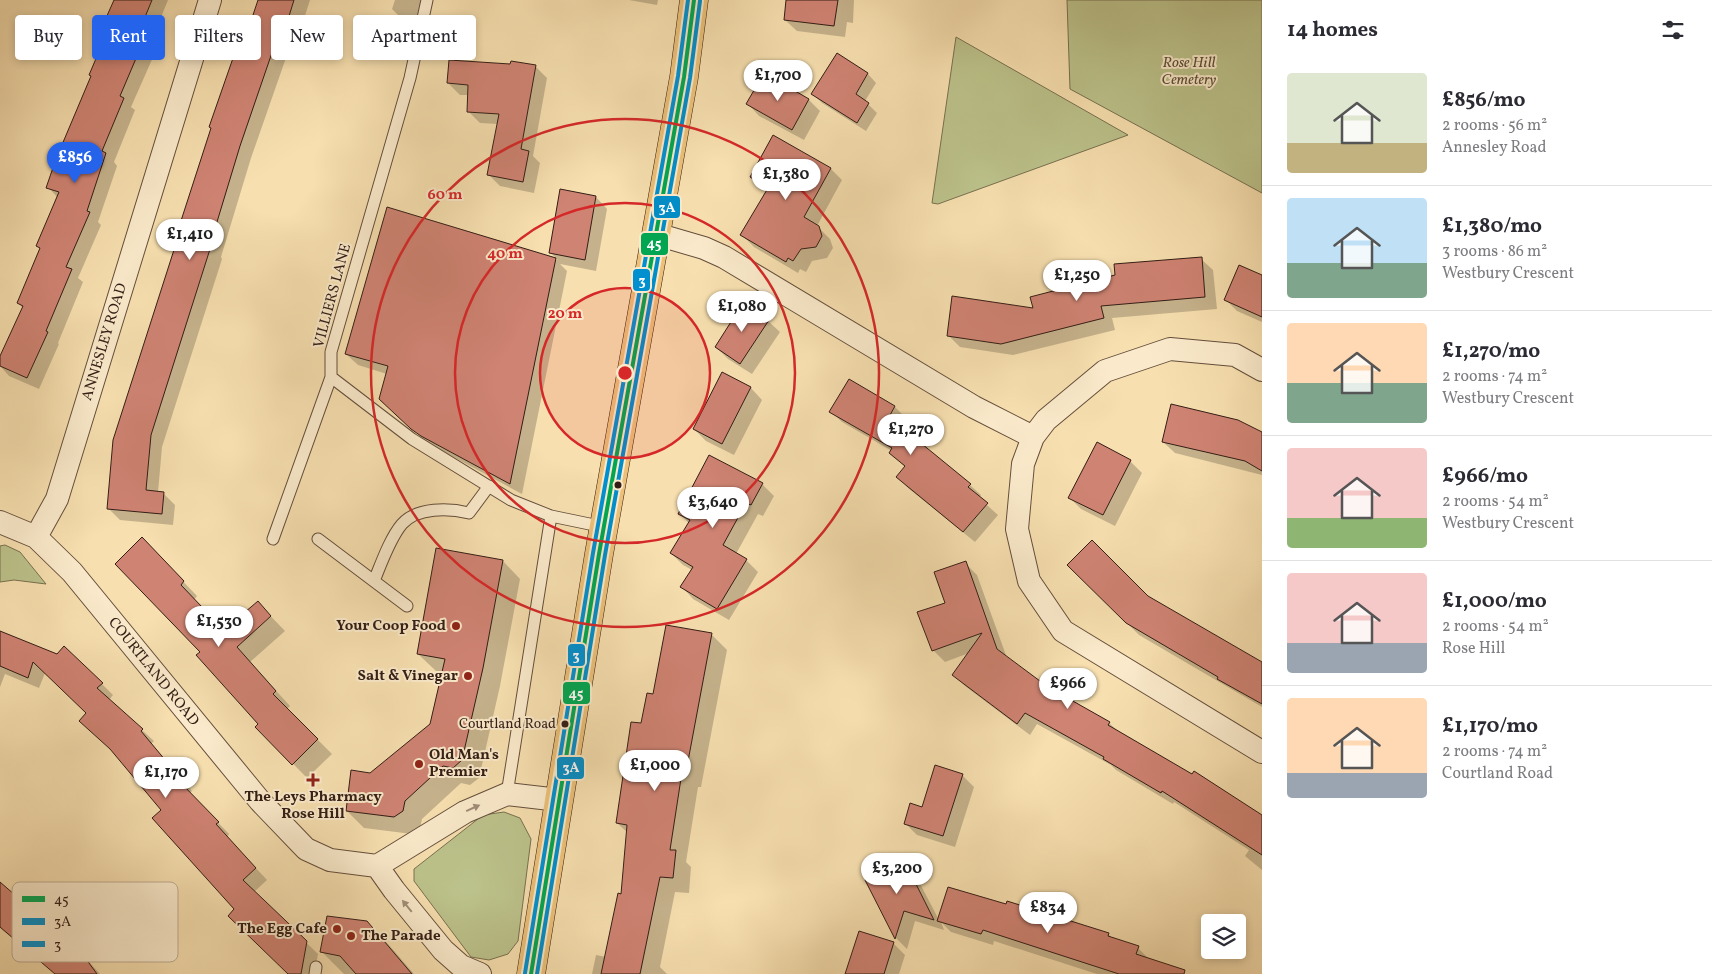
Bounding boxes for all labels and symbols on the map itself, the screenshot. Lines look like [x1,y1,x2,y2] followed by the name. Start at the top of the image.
[1162,53,1217,91] park label: Rose Hill Cemetery
[737,59,819,102] pin: £1,700
[45,142,105,184] pin: £856
[745,158,827,201] pin: £1,380
[428,185,463,206] text: 60 m
[653,195,681,219] line badge: 3A
[658,199,676,218] text: 3A
[149,218,231,261] pin: £1,410
[640,232,669,256] line badge: 45
[646,235,662,254] text: 45
[309,241,357,351] street label: VILLIERS LANE
[487,244,523,265] text: 40 m
[1036,260,1118,302] pin: £1,250
[632,268,651,292] line badge: 3
[638,272,646,291] text: 3
[77,281,133,403] street label: ANNESLEY ROAD
[701,290,783,333] pin: £1,080
[548,304,583,325] text: 20 m
[616,364,634,382] centre of rings
[870,414,952,456] pin: £1,270
[613,480,623,490] unlabelled marker
[672,486,754,529] pin: £3,640
[178,606,260,648] pin: £1,530
[102,613,204,731] street label: COURTLAND ROAD
[336,616,446,637] place label: Your Coop Food
[450,620,462,632] marker: Your Coop Food
[567,643,586,667] line badge: 3
[572,647,580,666] text: 3
[358,666,458,687] place label: Salt & Vinegar
[1038,668,1098,710] pin: £966
[462,670,474,682] marker: Salt & Vinegar
[562,681,591,705] line badge: 45
[568,685,584,704] text: 45
[459,715,556,734] place label: Courtland Road
[560,719,570,729] marker: Courtland Road
[429,745,499,783] place label: Old Man's Premier
[614,750,696,792] pin: £1,000
[125,756,207,799] pin: £1,170
[556,756,585,780] line badge: 3A
[413,758,425,770] marker: Old Man's Premier
[562,759,580,778] text: 3A
[307,774,319,786] marker: The Leys Pharmacy Rose Hill
[244,787,382,825] place label: The Leys Pharmacy Rose Hill
[466,804,480,812] one-way arrow
[856,852,938,895] pin: £3,200
[12,882,178,962] legend
[54,891,69,910] text: 45
[1018,892,1078,934] pin: £834
[402,900,413,913] one-way arrow
[54,913,71,932] text: 3A
[237,919,327,940] place label: The Egg Cafe
[331,923,343,935] marker: The Egg Cafe
[361,926,441,947] place label: The Parade
[345,930,357,942] marker: The Parade
[54,936,61,955] text: 3

